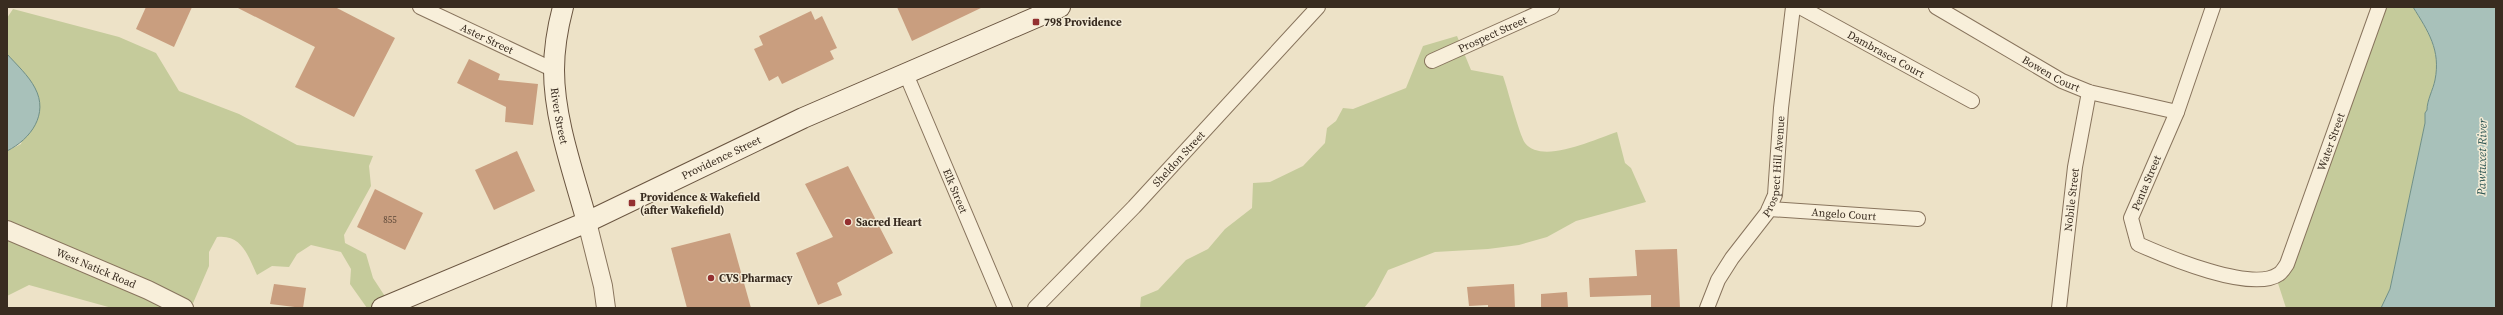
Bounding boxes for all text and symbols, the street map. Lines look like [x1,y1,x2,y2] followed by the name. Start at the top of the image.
[1456,12,1529,56] street label: Prospect Street
[1044,15,1122,30] place label: 798 Providence
[1031,17,1041,27] marker: 798 Providence
[458,20,516,58] street label: Aster Street
[1844,27,1927,82] street label: Dambrasca Court
[2019,52,2082,96] street label: Bowen Court
[547,87,572,146] street label: River Street
[2314,111,2349,173] street label: Water Street
[1759,115,1788,221] street label: Prospect Hill Avenue
[2473,117,2491,196] water label: Pawtuxet River
[1149,128,1209,190] street label: Sheldon Street
[679,132,764,183] street label: Providence Street
[2128,153,2165,213] street label: Penta Street
[939,167,971,216] street label: Elk Street
[2061,167,2083,232] street label: Nobile Street
[640,190,761,218] place label: Providence & Wakefield (after Wakefield)
[627,198,637,208] marker: Providence & Wakefield (after Wakefield)
[1811,205,1877,224] street label: Angelo Court
[383,214,397,226] house number: 855
[856,215,923,230] place label: Sacred Heart
[843,217,853,227] marker: Sacred Heart
[54,245,139,292] street label: West Natick Road
[719,271,793,286] place label: CVS Pharmacy
[706,273,716,283] marker: CVS Pharmacy

